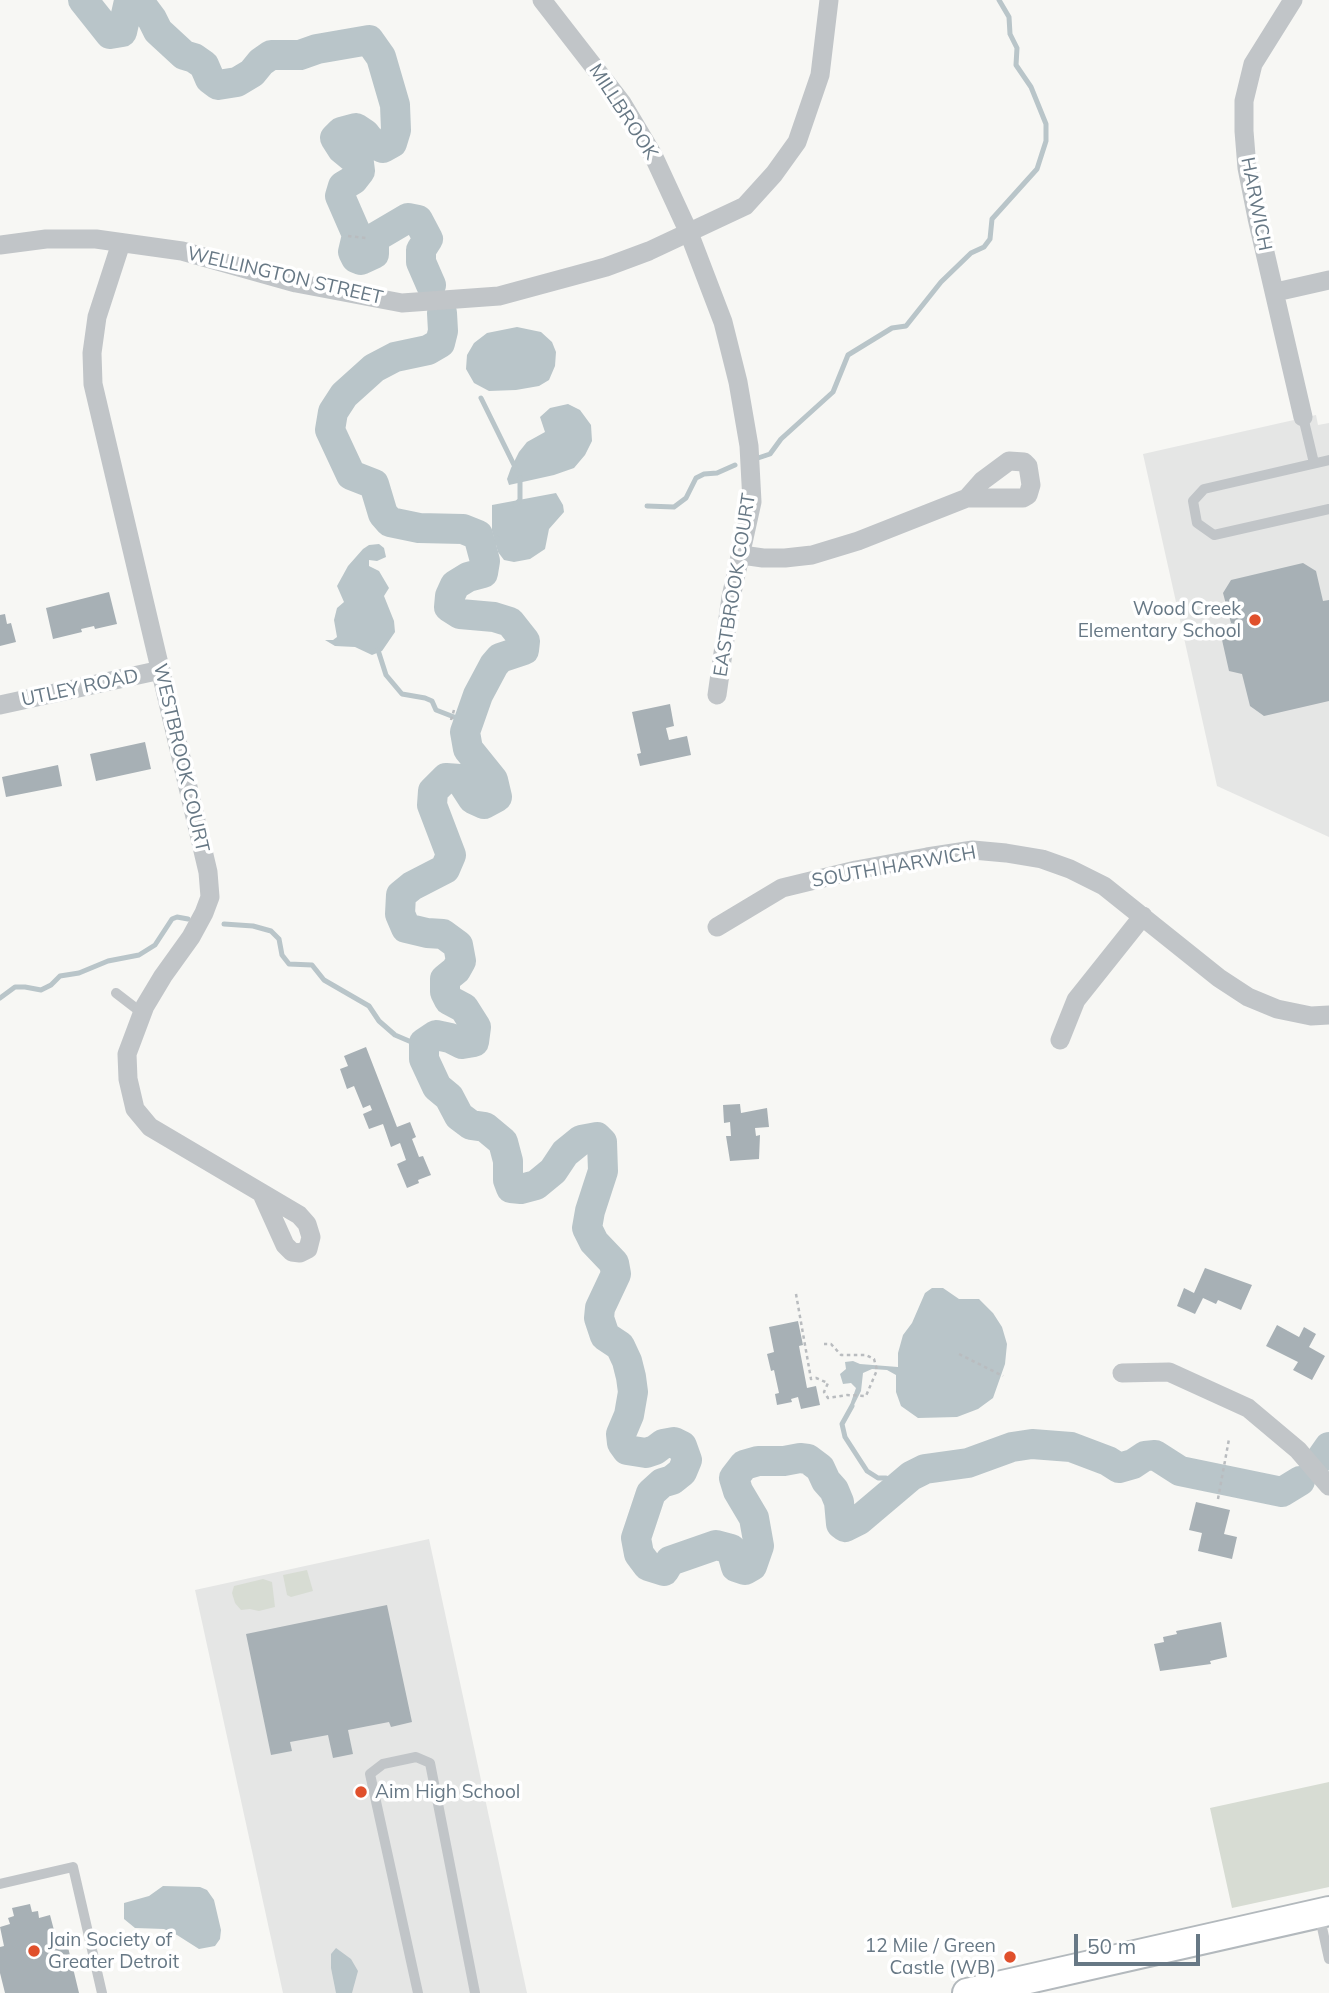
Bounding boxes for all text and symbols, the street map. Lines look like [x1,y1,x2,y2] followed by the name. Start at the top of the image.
[584,60,662,164] street label: MILLBROOK
[1236,155,1276,253] street label: HARWICH
[185,242,385,310] street label: WELLINGTON STREET
[709,492,761,678] street label: EASTBROOK COURT
[1078,598,1241,642] place label: Wood Creek Elementary School
[1247,612,1263,628] marker: Wood Creek Elementary School
[148,661,214,855] street label: WESTBROOK COURT
[19,664,141,712] street label: UTLEY ROAD
[810,841,978,893] street label: SOUTH HARWICH
[375,1781,520,1803] place label: Aim High School
[353,1784,369,1800] marker: Aim High School
[1077,1920,1203,1964] scale bar
[48,1929,179,1973] place label: Jain Society of Greater Detroit
[1087,1933,1136,1959] text: 50 m
[865,1935,996,1979] place label: 12 Mile / Green Castle (WB)
[26,1943,42,1959] marker: Jain Society of Greater Detroit
[1002,1949,1018,1965] marker: 12 Mile / Green Castle (WB)

